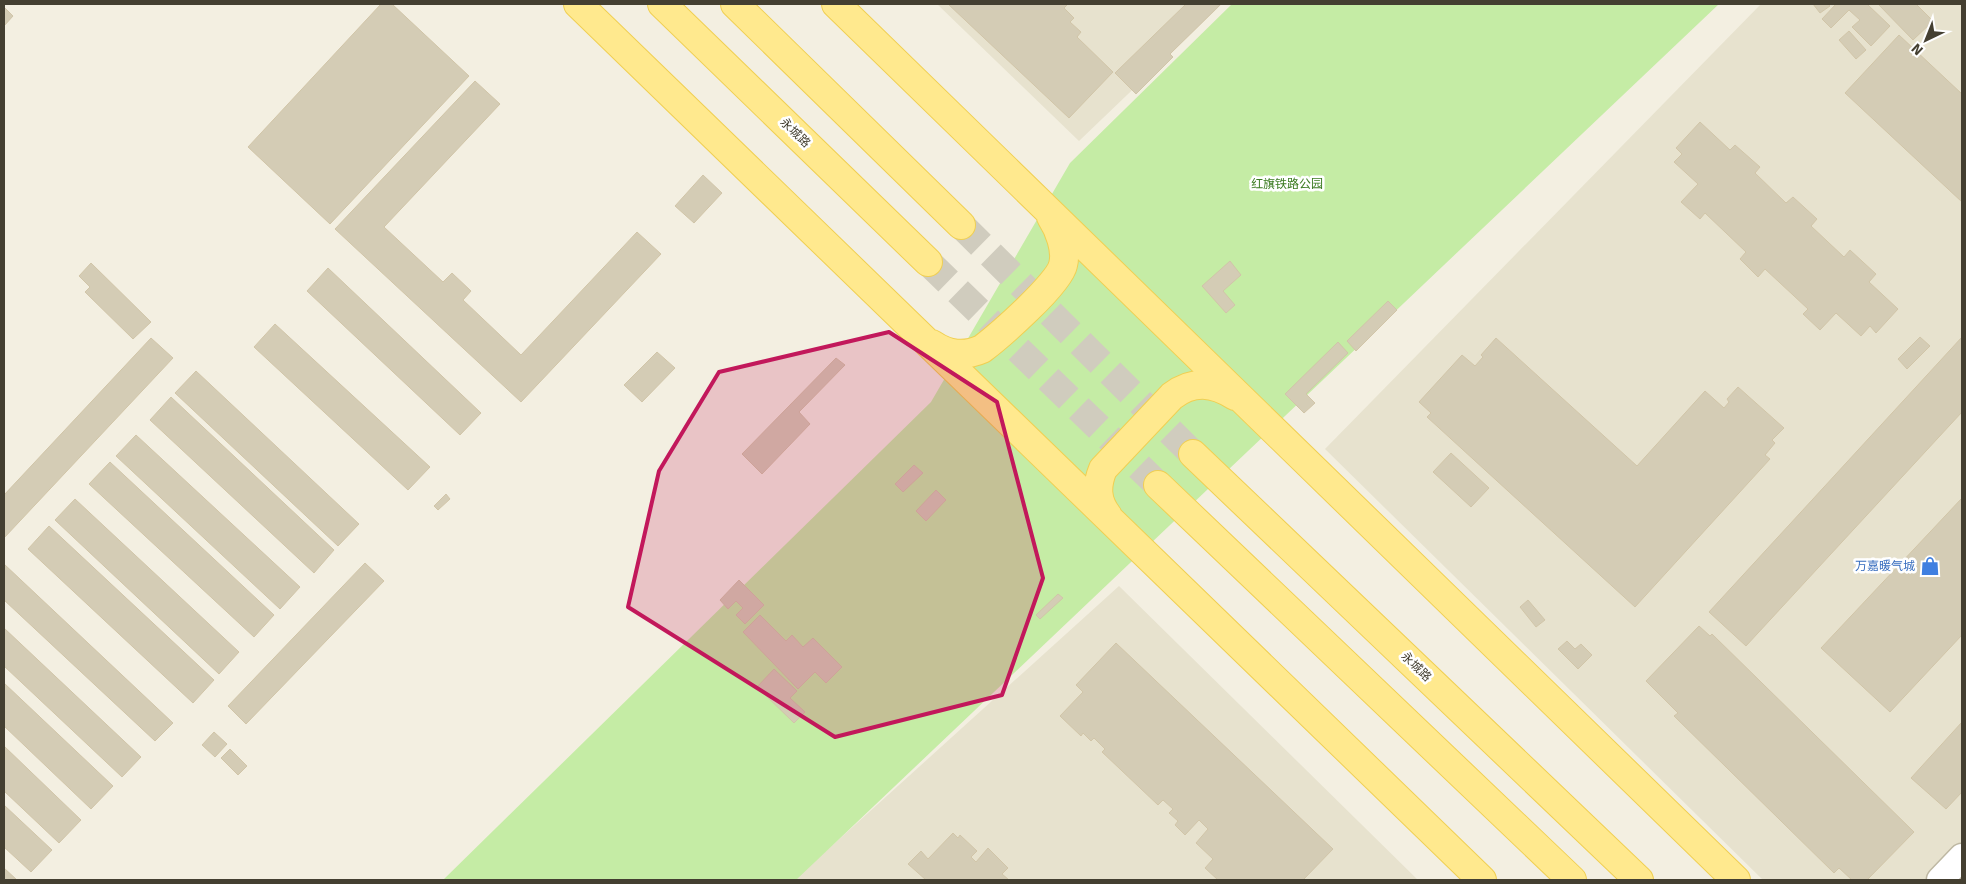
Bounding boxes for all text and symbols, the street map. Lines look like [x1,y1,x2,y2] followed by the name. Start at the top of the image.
[1901,15,1951,65] north arrow
[1908,40,1927,59] text: N
[777,115,813,151] street label: 永城路
[1251,177,1323,192] park label: 红旗铁路公园
[1919,555,1941,577] shop icon: 万嘉暖气城
[1855,559,1915,574] place label: 万嘉暖气城
[1398,649,1434,685] street label: 永城路

